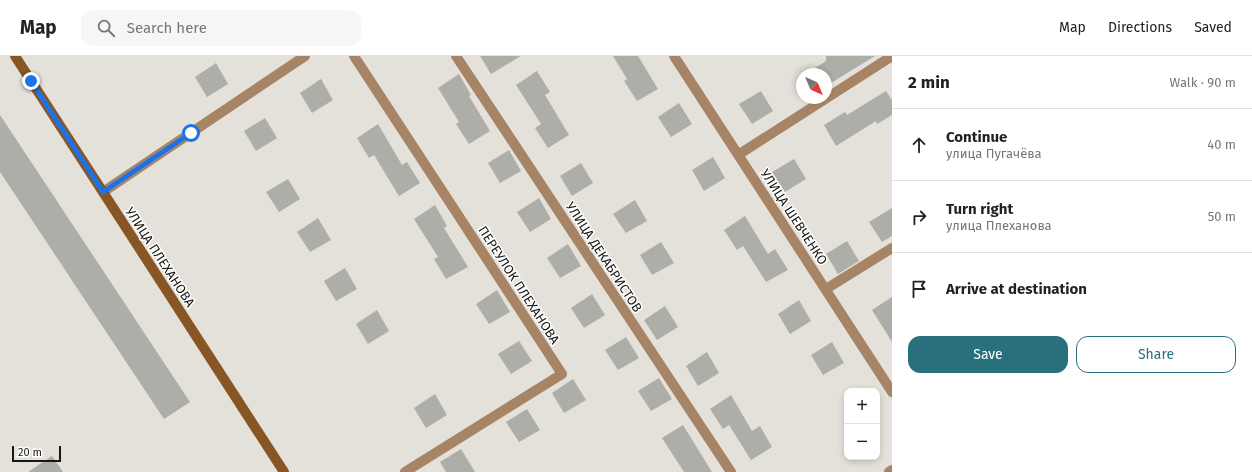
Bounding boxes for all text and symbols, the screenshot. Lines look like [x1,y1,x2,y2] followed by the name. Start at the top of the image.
[81,10,361,46] search box
[20,16,57,39] text: Map
[95,17,117,39] icon: search
[127,19,207,37] text: Search here
[1059,19,1086,36] text: Map
[1108,19,1172,36] text: Directions
[1194,19,1232,36] text: Saved
[796,68,832,104] north arrow
[22,72,40,90] route end
[908,72,950,93] text: 2 min
[1170,75,1236,90] text: Walk · 90 m
[182,124,200,142] route start
[946,128,1007,146] text: Continue
[908,134,930,156] icon: ahead
[1207,137,1236,152] text: 40 m
[946,146,1042,161] text: улица Пугачёва
[758,166,830,268] street label: УЛИЦА ШЕВЧЕНКО
[563,199,645,315] street label: УЛИЦА ДЕКАБРИСТОВ
[946,200,1013,218] text: Turn right
[122,204,198,310] street label: УЛИЦА ПЛЕХАНОВА
[908,206,930,228] icon: right
[1208,209,1236,224] text: 50 m
[946,218,1052,233] text: улица Плеханова
[475,223,563,347] street label: ПЕРЕУЛОК ПЛЕХАНОВА
[908,278,930,300] icon: arrive
[946,280,1087,298] text: Arrive at destination
[908,336,1068,373] button: Save
[1076,336,1236,373] button: Share
[844,388,880,460] map controls
[844,388,880,424] button: +
[844,424,880,460] button: −
[12,444,61,463] scale bar
[18,446,42,459] text: 20 m

